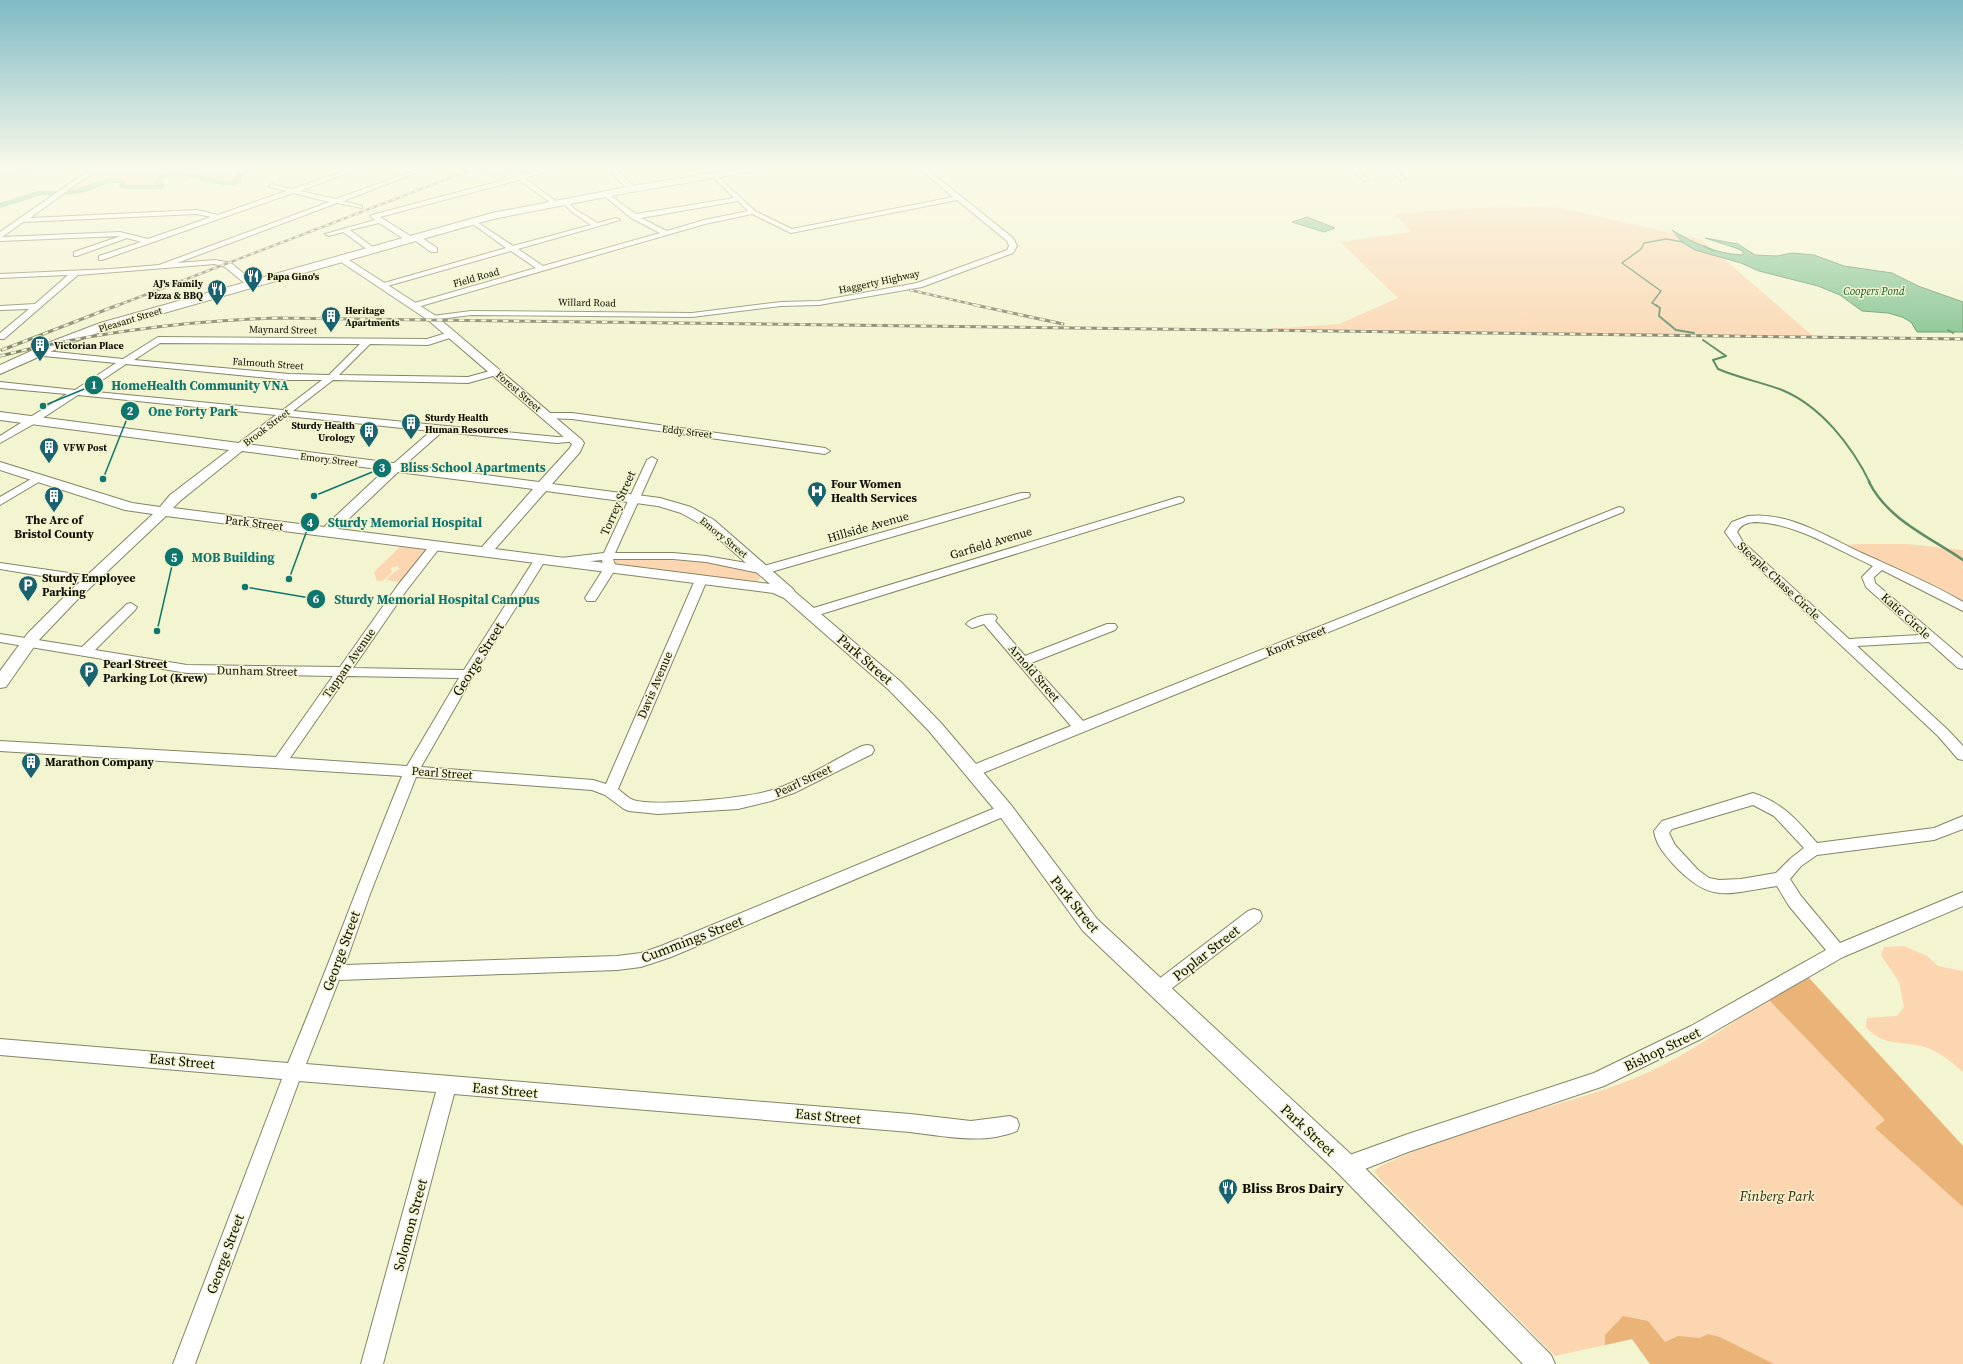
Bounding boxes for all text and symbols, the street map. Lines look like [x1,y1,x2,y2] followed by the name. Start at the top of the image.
[242,265,264,293] restaurant icon: Papa Gino's
[452,265,501,290] street label: Field Road
[838,266,922,296] street label: Haggerty Highway
[267,270,320,283] place label: Papa Gino's
[148,277,204,302] place label: AJ's Family Pizza & BBQ
[206,278,228,306] restaurant icon: AJ's Family Pizza & BBQ
[1843,284,1905,299] water label: Coopers Pond
[558,295,616,310] street label: Willard Road
[97,303,164,335] street label: Pleasant Street
[345,304,400,329] place label: Heritage Apartments
[320,305,342,333] building icon: Heritage Apartments
[249,322,318,337] street label: Maynard Street
[29,334,51,362] building icon: Victorian Place
[54,339,124,352] place label: Victorian Place
[232,355,305,373] street label: Falmouth Street
[493,368,545,415] street label: Forest Street
[84,373,297,398] callout: HomeHealth Community VNA
[91,377,97,393] text: 1
[111,377,289,394] text: HomeHealth Community VNA
[120,399,245,424] callout: One Forty Park
[127,403,134,419] text: 2
[148,403,238,420] text: One Forty Park
[240,405,293,449] street label: Brook Street
[425,411,509,436] place label: Sturdy Health Human Resources
[400,412,422,440] building icon: Sturdy Health Human Resources
[291,419,356,444] place label: Sturdy Health Urology
[358,420,380,448] building icon: Sturdy Health Urology
[661,422,714,441] street label: Eddy Street
[38,436,60,464] building icon: VFW Post
[63,441,107,454] place label: VFW Post
[299,450,359,470] street label: Emory Street
[372,455,553,480] callout: Bliss School Apartments
[400,459,546,476] text: Bliss School Apartments
[379,460,386,476] text: 3
[597,468,639,538] street label: Torrey Street
[831,476,918,506] place label: Four Women Health Services
[806,480,828,508] hospital icon: Four Women Health Services
[43,485,65,513] building icon: The Arc of Bristol County
[825,508,911,546] street label: Hillside Avenue
[300,510,490,535] callout: Sturdy Memorial Hospital
[224,511,284,535] street label: Park Street
[14,512,94,542] place label: The Arc of Bristol County
[328,514,482,531] text: Sturdy Memorial Hospital
[697,514,751,561] street label: Emory Street
[307,515,314,531] text: 4
[948,523,1034,563] street label: Garfield Avenue
[1734,538,1824,624] street label: Steeple Chase Circle
[164,545,283,570] callout: MOB Building
[191,549,275,566] text: MOB Building
[171,550,178,566] text: 5
[42,570,136,600] place label: Sturdy Employee Parking
[17,574,39,602] parking icon: Sturdy Employee Parking
[306,587,548,612] callout: Sturdy Memorial Hospital Campus
[1878,589,1934,643] street label: Katie Circle
[313,591,320,607] text: 6
[334,591,540,608] text: Sturdy Memorial Hospital Campus
[447,618,509,700] street label: George Street
[1264,622,1329,660] street label: Knott Street
[319,625,379,701] street label: Tappan Avenue
[833,629,898,689] street label: Park Street
[1005,641,1063,705] street label: Arnold Street
[634,649,676,721] street label: Davis Avenue
[103,656,208,686] place label: Pearl Street Parking Lot (Krew)
[78,660,100,688] parking icon: Pearl Street Parking Lot (Krew)
[217,662,298,680] street label: Dunham Street
[20,751,42,779] building icon: Marathon Company
[45,754,155,770] place label: Marathon Company
[772,761,834,801] street label: Pearl Street
[411,763,473,783] street label: Pearl Street
[1046,871,1105,937] street label: Park Street
[317,908,365,994] street label: George Street
[638,910,746,968] street label: Cummings Street
[1168,920,1244,986] street label: Poplar Street
[1621,1022,1704,1076] street label: Bishop Street
[148,1048,216,1074] street label: East Street
[471,1077,539,1103] street label: East Street
[1276,1099,1340,1161] street label: Park Street
[794,1103,862,1129] street label: East Street
[388,1176,432,1273] street label: Solomon Street
[1217,1177,1239,1205] restaurant icon: Bliss Bros Dairy
[1242,1178,1345,1198] place label: Bliss Bros Dairy
[1739,1186,1815,1206] park label: Finberg Park
[201,1211,249,1297] street label: George Street

